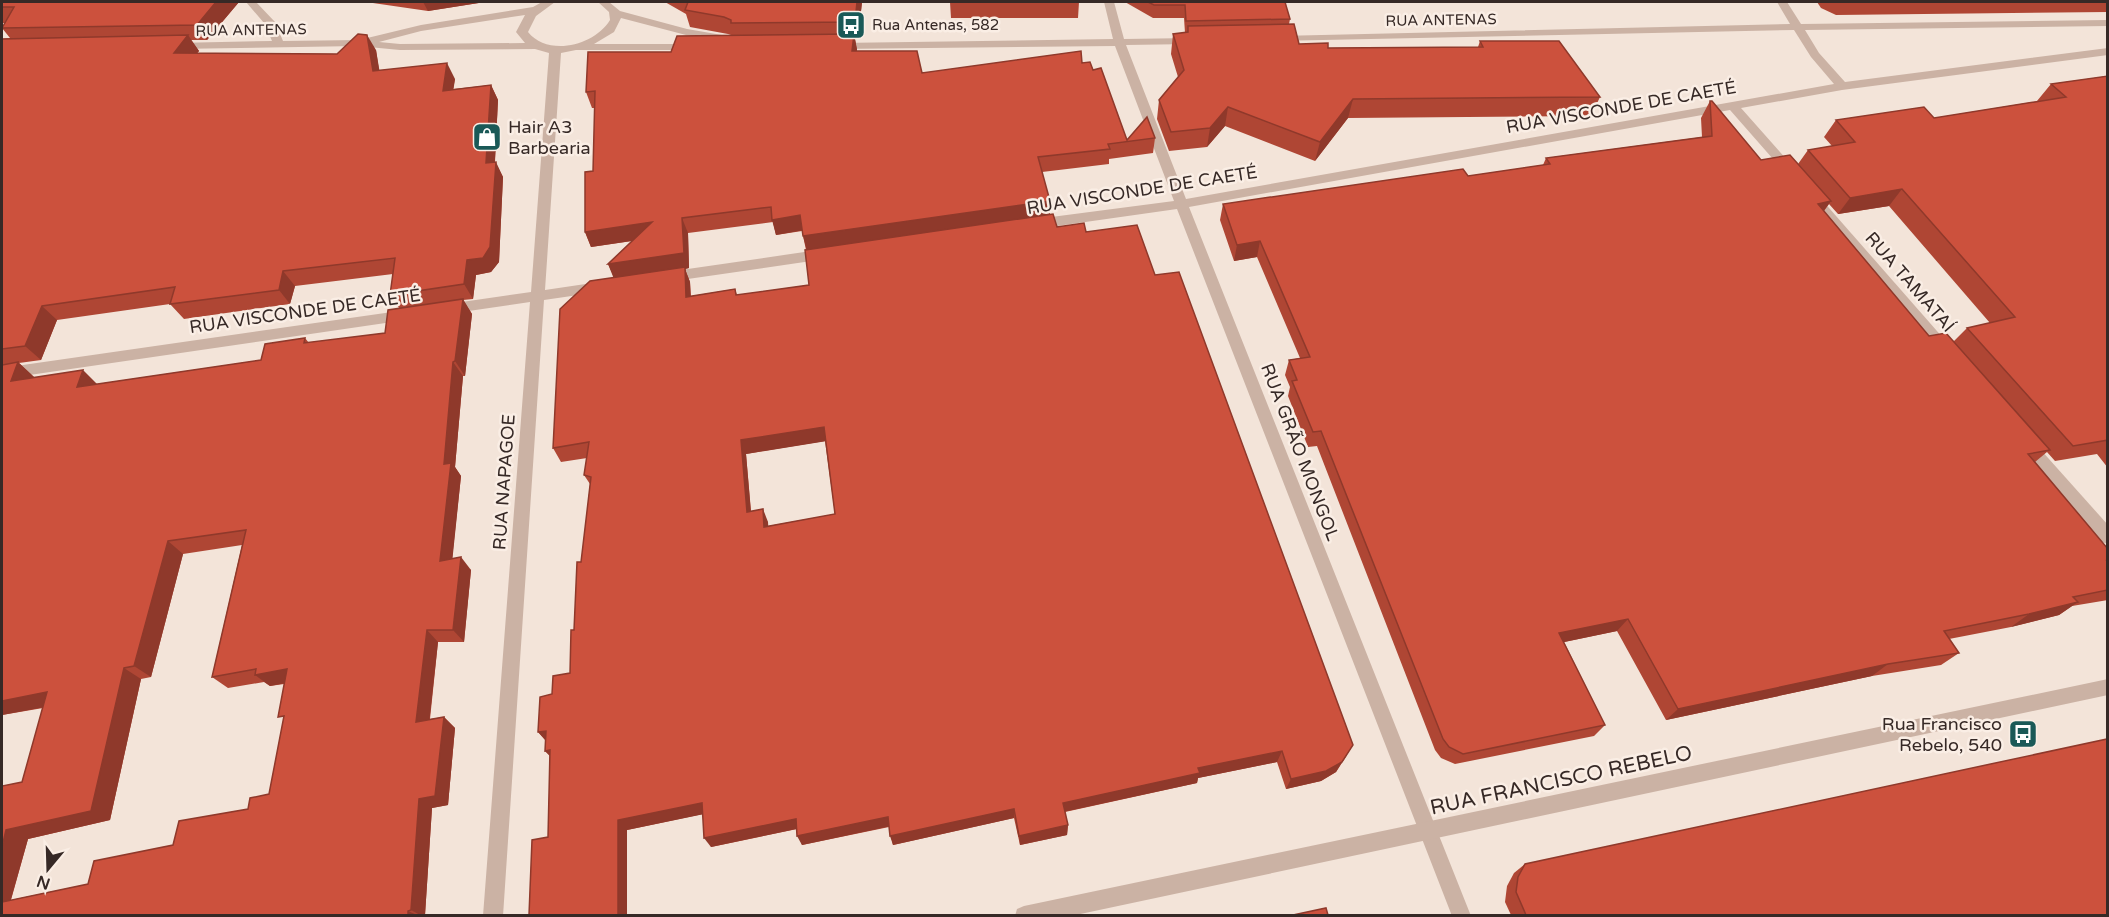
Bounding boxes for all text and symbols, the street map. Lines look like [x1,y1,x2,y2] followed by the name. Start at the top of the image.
[835,9,867,41] bus stop icon: Rua Antenas, 582
[1385,10,1497,30] street label: RUA ANTENAS
[872,16,999,34] place label: Rua Antenas, 582
[195,20,307,40] street label: RUA ANTENAS
[1504,76,1738,138] street label: RUA VISCONDE DE CAETÉ
[508,116,591,159] place label: Hair A3 Barbearia
[471,121,503,153] shop icon: Hair A3 Barbearia
[1025,161,1259,219] street label: RUA VISCONDE DE CAETÉ
[1860,227,1960,337] street label: RUA TAMATAÍ
[188,284,422,338] street label: RUA VISCONDE DE CAETÉ
[1256,360,1344,544] street label: RUA GRÃO MONGOL
[488,413,520,551] street label: RUA NAPAGOE
[1882,713,2002,756] place label: Rua Francisco Rebelo, 540
[2007,718,2039,750] bus stop icon: Rua Francisco Rebelo, 540
[1428,740,1695,821] street label: RUA FRANCISCO REBELO
[18,839,78,899] north arrow
[34,871,53,894] text: N

